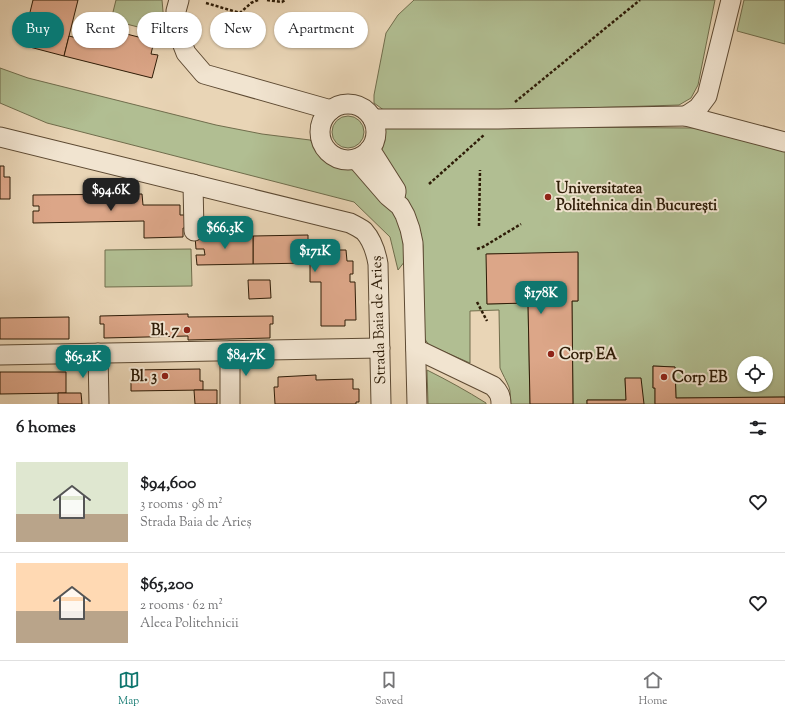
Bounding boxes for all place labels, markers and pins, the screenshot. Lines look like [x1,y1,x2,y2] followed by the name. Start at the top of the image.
[78,178,144,212] pin: $94.6K
[556,179,718,217] place label: Universitatea Politehnica din București
[543,192,553,202] marker: Universitatea Politehnica din București
[192,216,258,250] pin: $66.3K
[287,239,343,273] pin: $171K
[513,281,569,315] pin: $178K
[151,321,179,342] place label: Bl. 7
[182,325,192,335] marker: Bl. 7
[213,343,279,377] pin: $84.7K
[50,345,116,379] pin: $65.2K
[559,345,618,366] place label: Corp EA
[546,349,556,359] marker: Corp EA
[130,367,157,388] place label: Bl. 3
[672,368,728,389] place label: Corp EB
[160,371,170,381] marker: Bl. 3
[659,372,669,382] marker: Corp EB

